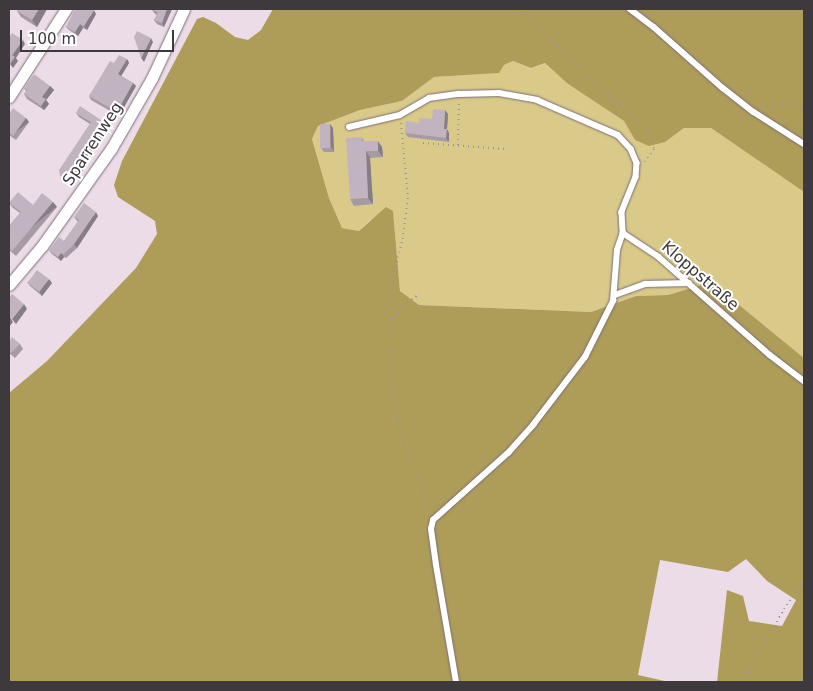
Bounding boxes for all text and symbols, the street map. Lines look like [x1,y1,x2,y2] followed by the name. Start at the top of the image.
[22,20,176,52] scale bar
[28,30,76,48] text: 100 m
[59,99,127,189] street label: Sparrenweg
[657,237,743,315] street label: Kloppstraße

